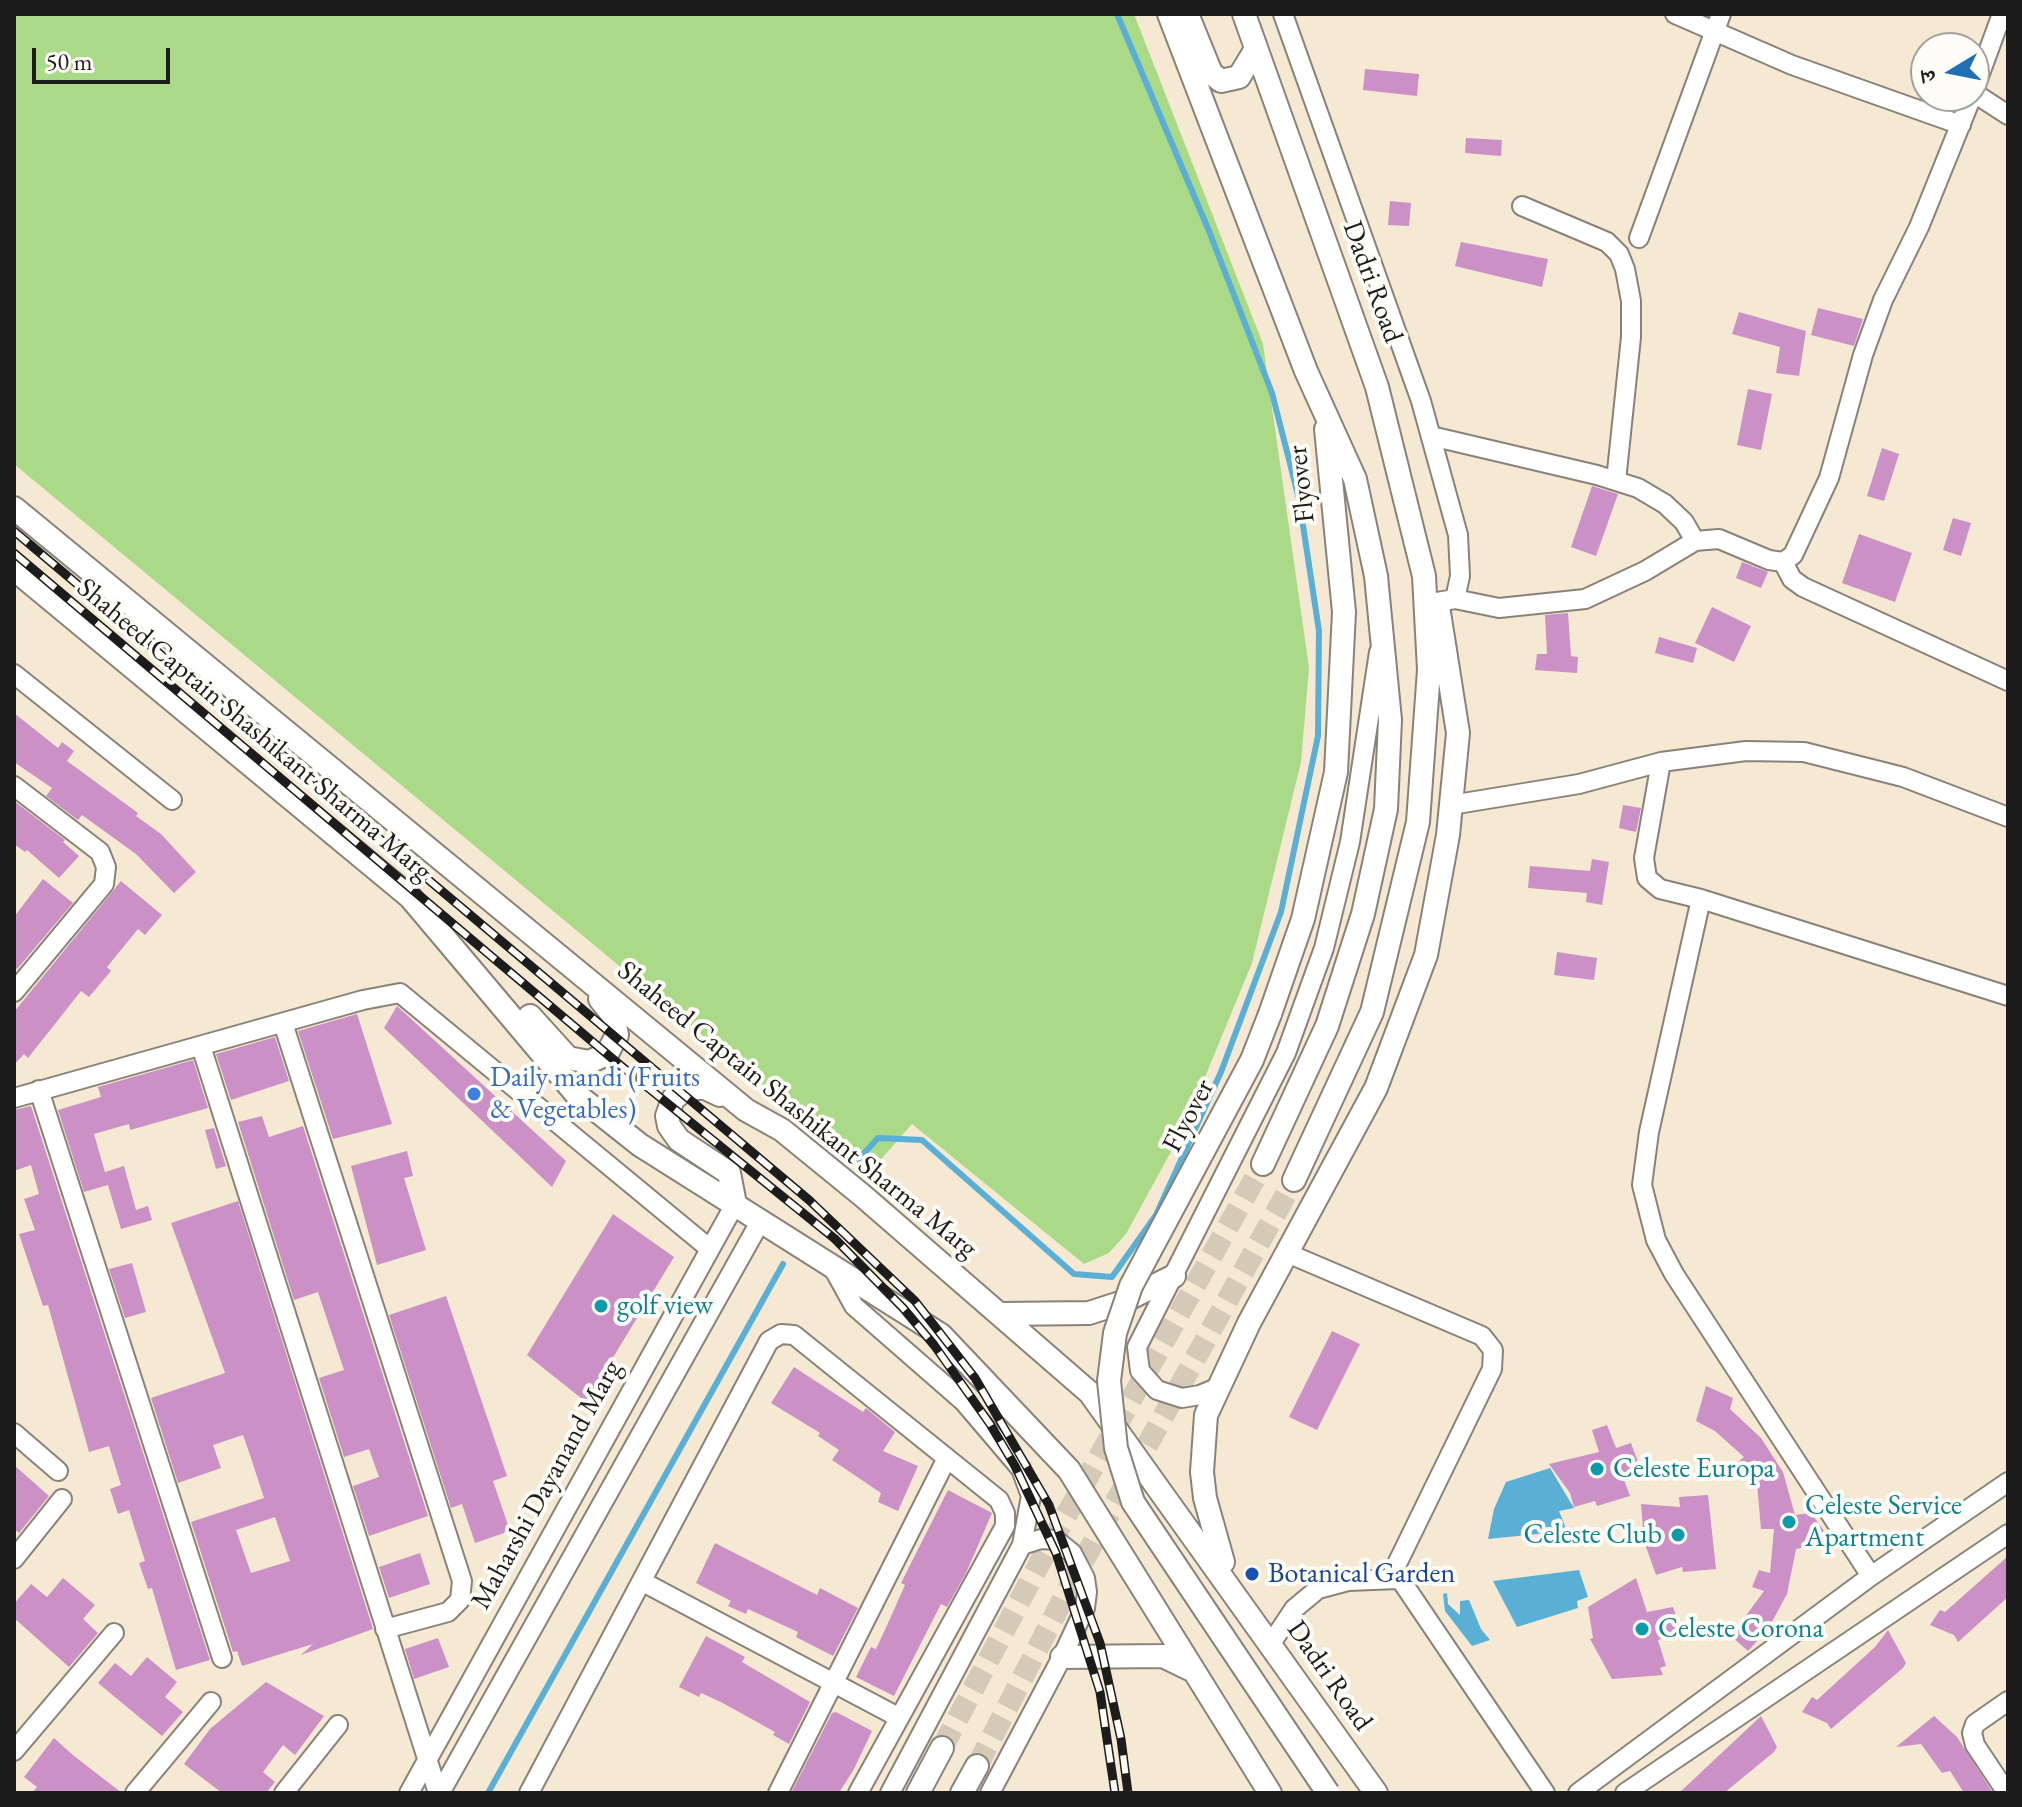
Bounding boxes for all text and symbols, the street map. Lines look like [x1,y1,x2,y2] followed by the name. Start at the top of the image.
[36,32,174,82] scale bar
[1910,32,1990,112] north arrow
[46,46,93,77] text: 50 m
[1913,68,1943,84] text: उ
[1335,217,1409,347] street label: Dadri Road
[1281,444,1323,524] street label: Flyover
[70,571,438,889] street label: Shaheed Captain Shashikant Sharma Marg
[610,954,984,1266] street label: Shaheed Captain Shashikant Sharma Marg
[490,1061,700,1127] place label: Daily mandi (Fruits & Vegetables)
[1156,1074,1222,1158] street label: Flyover
[465,1085,483,1103] marker: Daily mandi (Fruits & Vegetables)
[617,1289,713,1323] place label: golf view
[592,1297,610,1315] marker: golf view
[465,1355,629,1615] street label: Maharshi Dayanand Marg
[1613,1452,1775,1486] place label: Celeste Europa
[1588,1460,1606,1478] marker: Celeste Europa
[1805,1489,1962,1555] place label: Celeste Service Apartment
[1780,1513,1798,1531] marker: Celeste Service Apartment
[1523,1518,1662,1552] place label: Celeste Club
[1669,1526,1687,1544] marker: Celeste Club
[1268,1557,1455,1591] place label: Botanical Garden
[1243,1565,1261,1583] marker: Botanical Garden
[1658,1612,1824,1646] place label: Celeste Corona
[1279,1614,1379,1738] street label: Dadri Road
[1633,1620,1651,1638] marker: Celeste Corona

